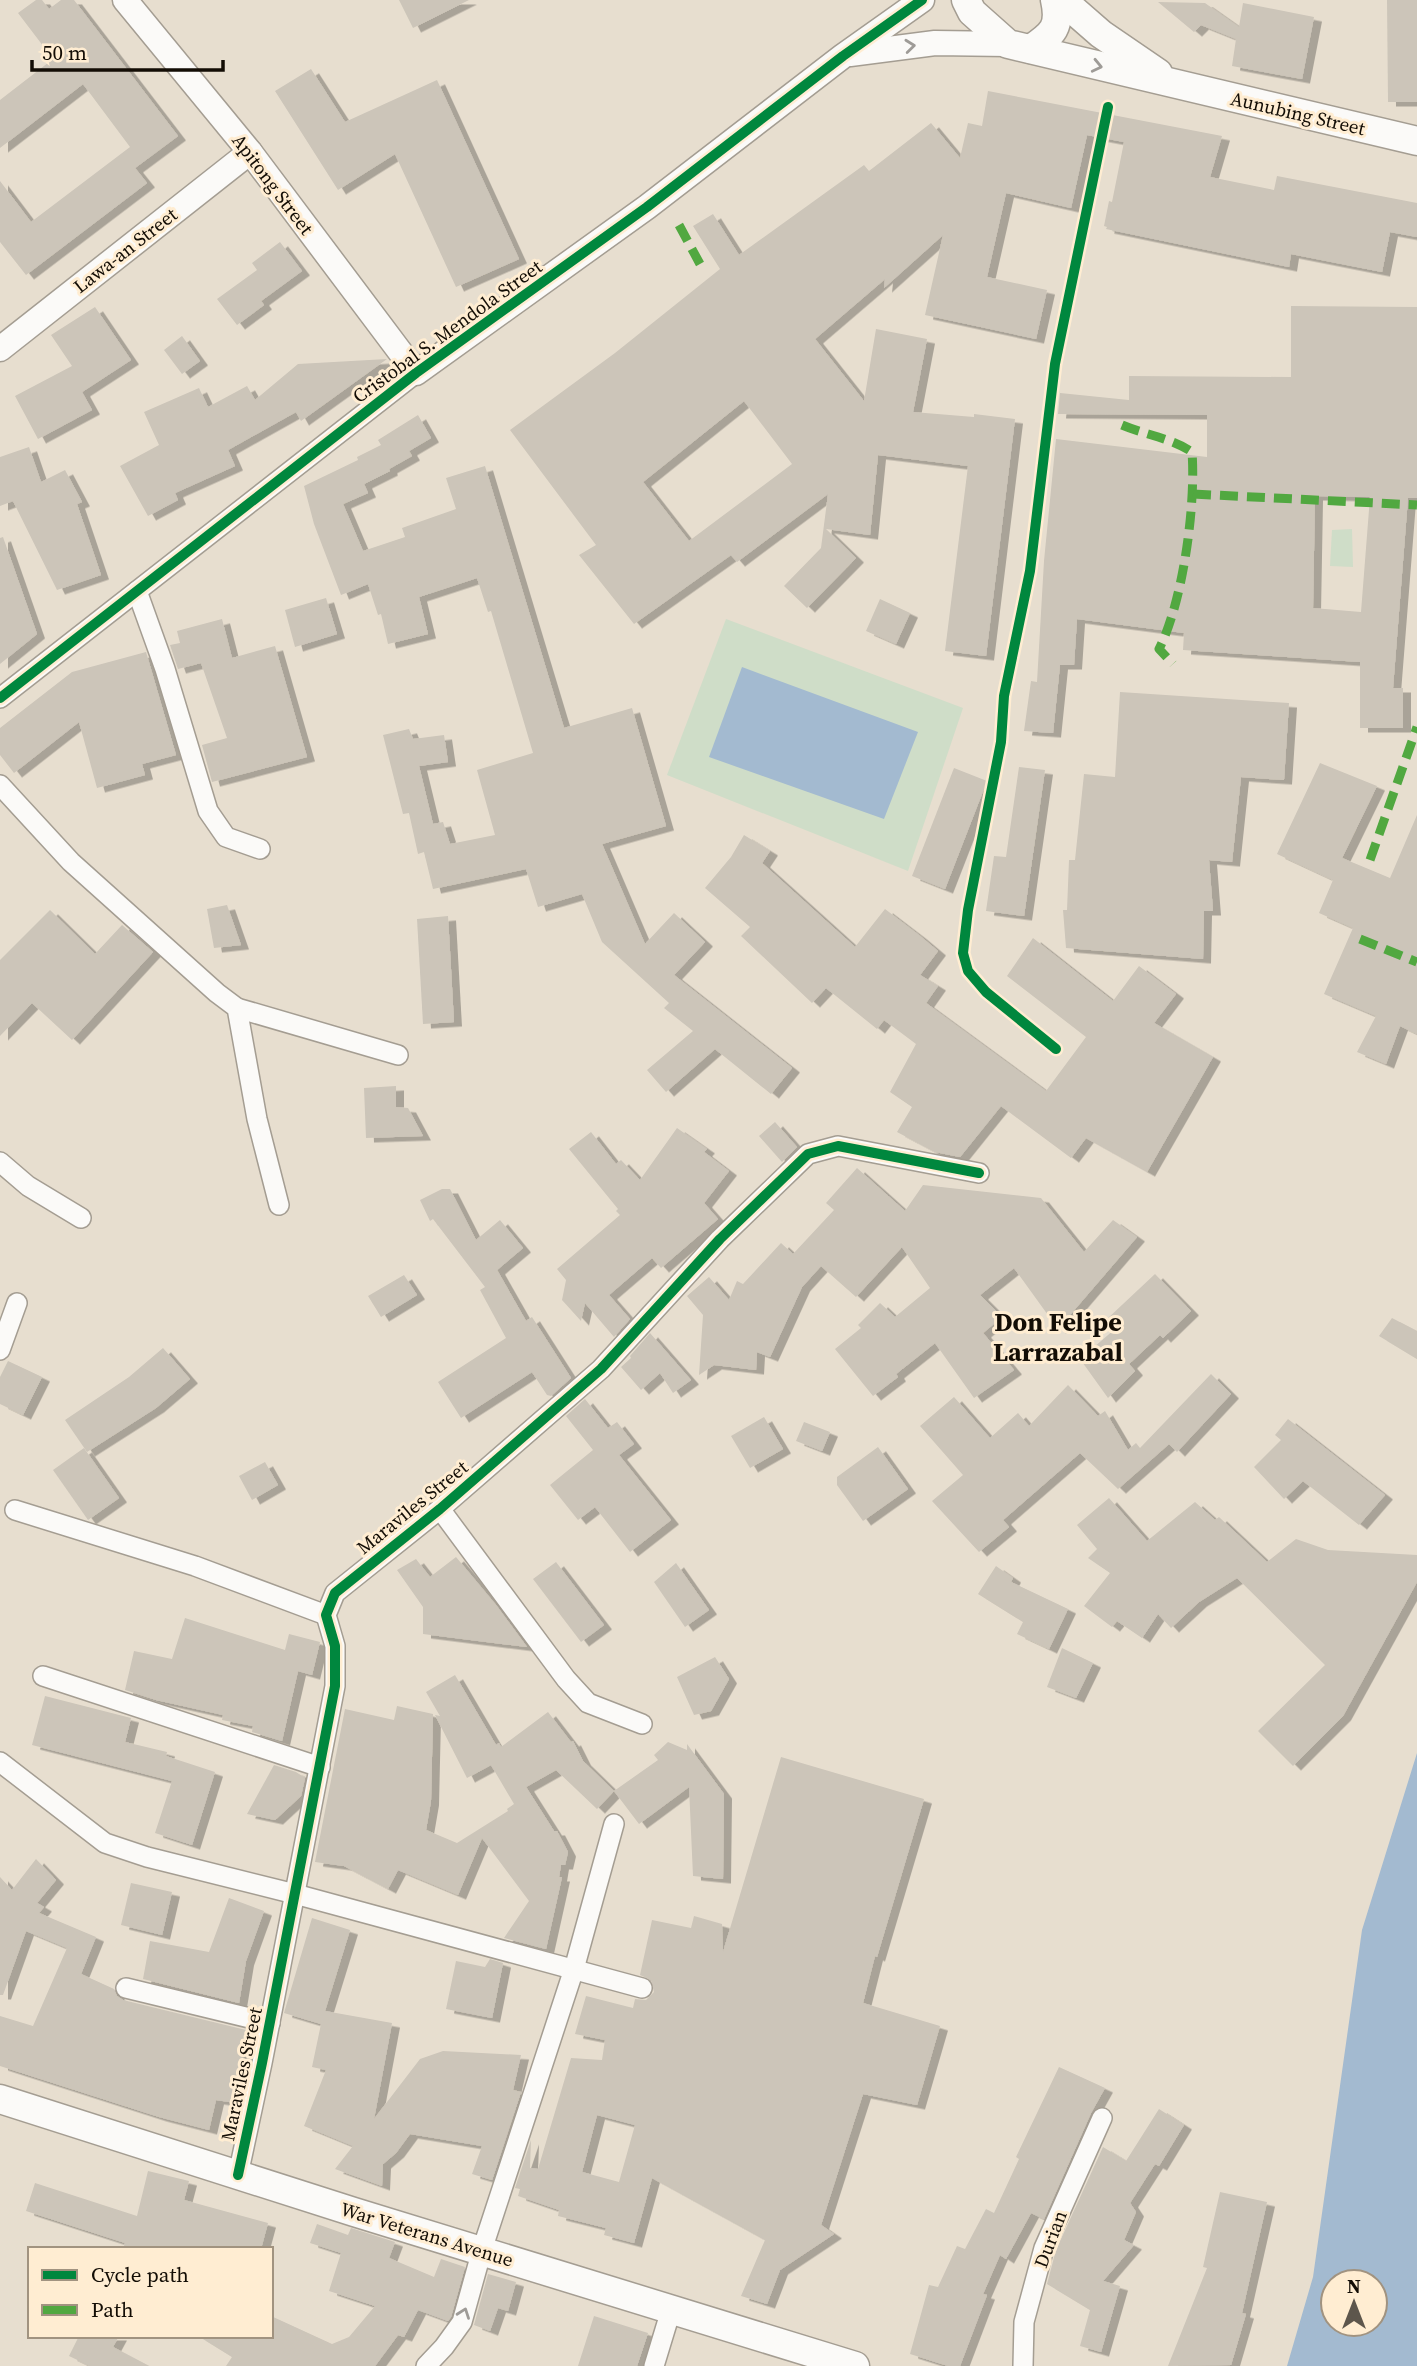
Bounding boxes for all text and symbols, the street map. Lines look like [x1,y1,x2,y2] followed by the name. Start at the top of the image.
[32,28,222,72] scale bar
[42,38,87,67] text: 50 m
[905,38,916,53] one-way arrow
[1091,57,1103,72] one-way arrow
[1228,85,1369,141] street label: Aunubing Street
[226,128,320,241] street label: Apitong Street
[68,201,183,299] street label: Lawa-an Street
[347,253,548,409] street label: Cristobal S. Mendola Street
[993,1304,1123,1370] district label: Don Felipe Larrazabal
[351,1454,474,1560] street label: Maraviles Street
[214,2004,268,2143] street label: Maraviles Street
[337,2195,517,2273] street label: War Veterans Avenue
[1027,2207,1073,2271] street label: Durian
[28,2247,273,2338] legend
[91,2260,189,2289] text: Cycle path
[1319,2268,1389,2338] north arrow
[1347,2273,1361,2299] text: N
[91,2295,134,2324] text: Path
[456,2308,470,2320] one-way arrow

